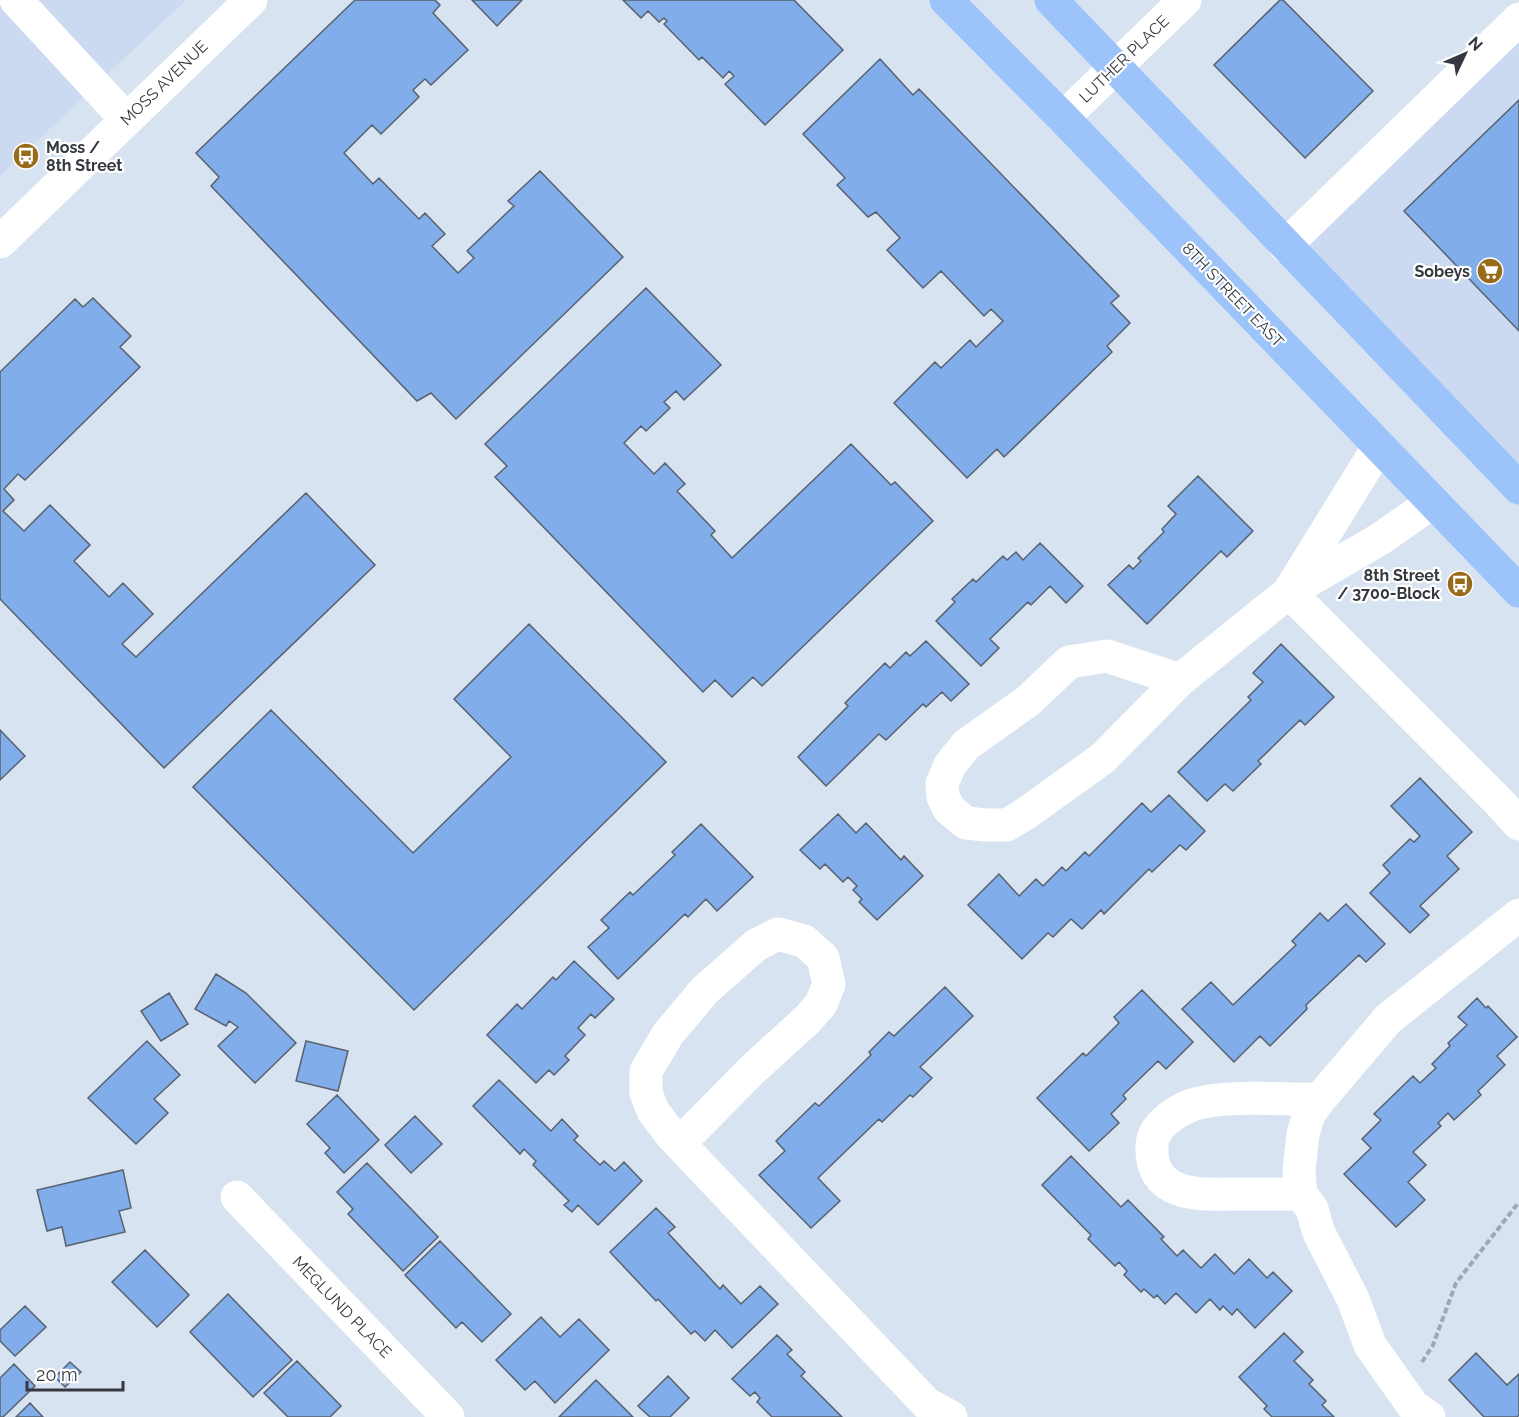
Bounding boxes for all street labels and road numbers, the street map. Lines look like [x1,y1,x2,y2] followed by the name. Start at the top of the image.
[1075,11,1173,107] street label: LUTHER PLACE
[116,36,212,129] street label: MOSS AVENUE
[1178,239,1288,351] street label: 8TH STREET EAST
[289,1252,396,1362] street label: MEGLUND PLACE

